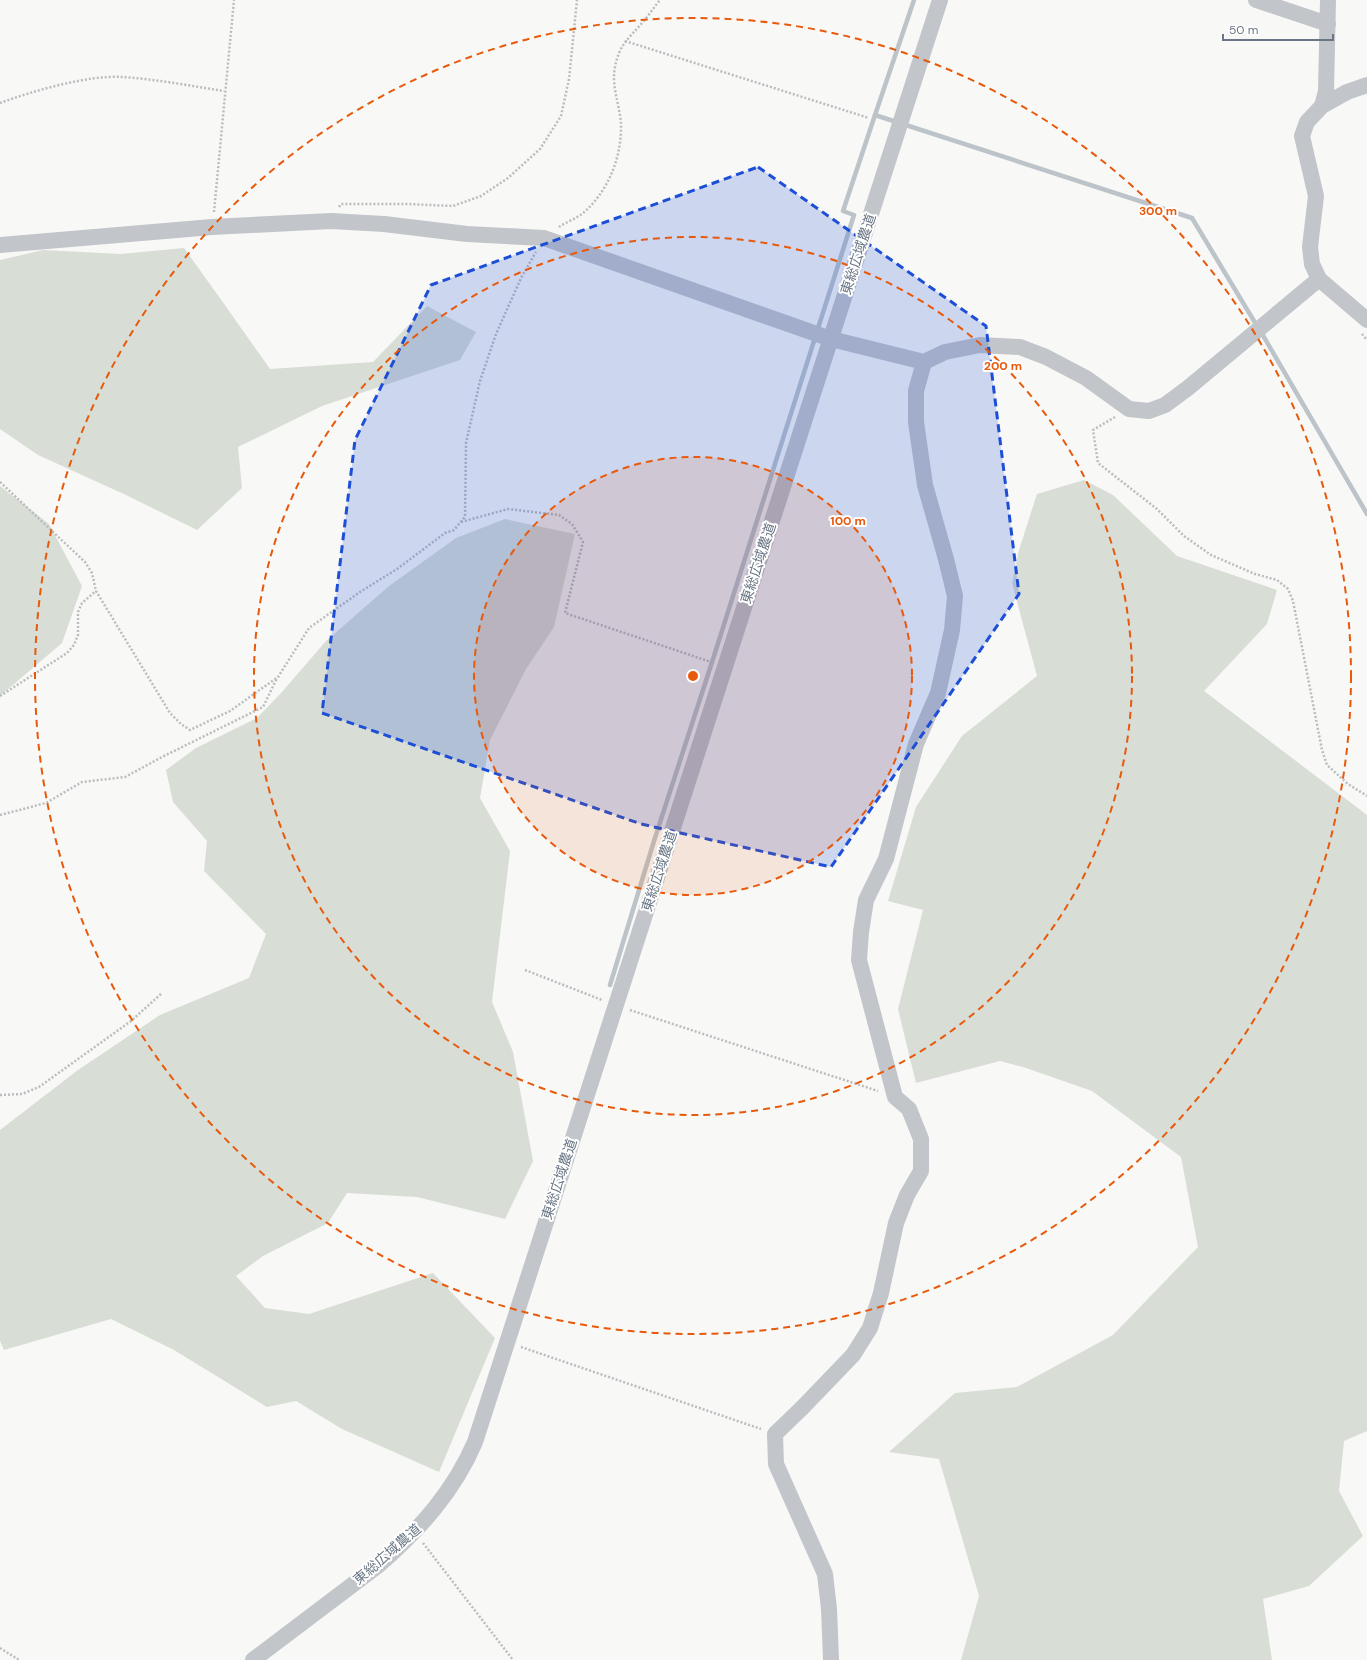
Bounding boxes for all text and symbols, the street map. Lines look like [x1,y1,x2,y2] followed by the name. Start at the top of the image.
[1223,16,1333,42] scale bar
[1229,22,1258,38] text: 50 m
[1139,203,1177,219] text: 300 m
[836,211,880,297] street label: 東総広域農道
[984,358,1022,374] text: 200 m
[830,513,866,529] text: 100 m
[736,520,780,606] street label: 東総広域農道
[686,669,700,683] centre of rings
[637,828,681,914] street label: 東総広域農道
[537,1136,581,1222] street label: 東総広域農道
[349,1520,425,1588] street label: 東総広域農道

